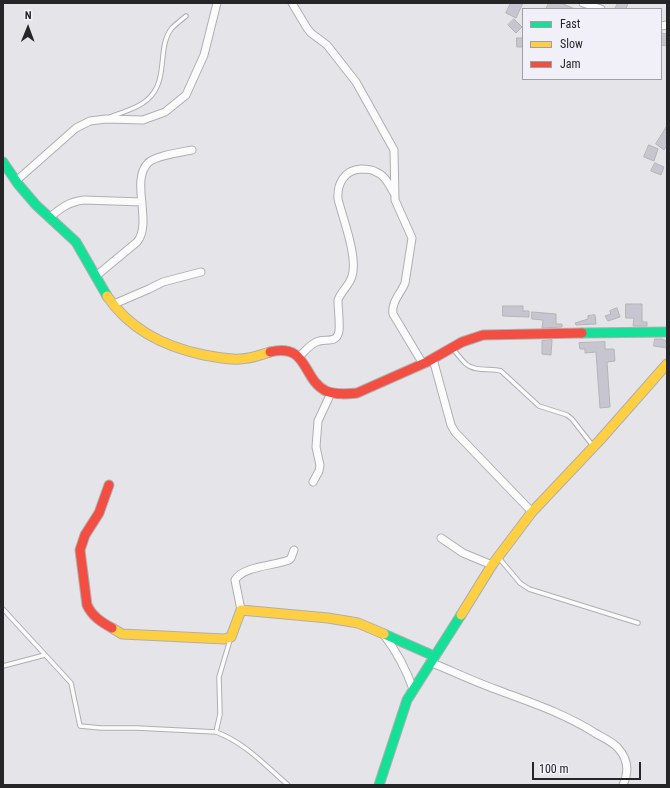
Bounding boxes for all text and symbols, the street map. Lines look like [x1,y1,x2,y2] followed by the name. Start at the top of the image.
[8,8,48,48] north arrow
[522,8,662,80] legend
[25,9,32,22] text: N
[560,17,580,31] text: Fast
[560,37,583,51] text: Slow
[560,57,581,71] text: Jam
[534,754,643,780] scale bar
[539,762,569,776] text: 100 m

